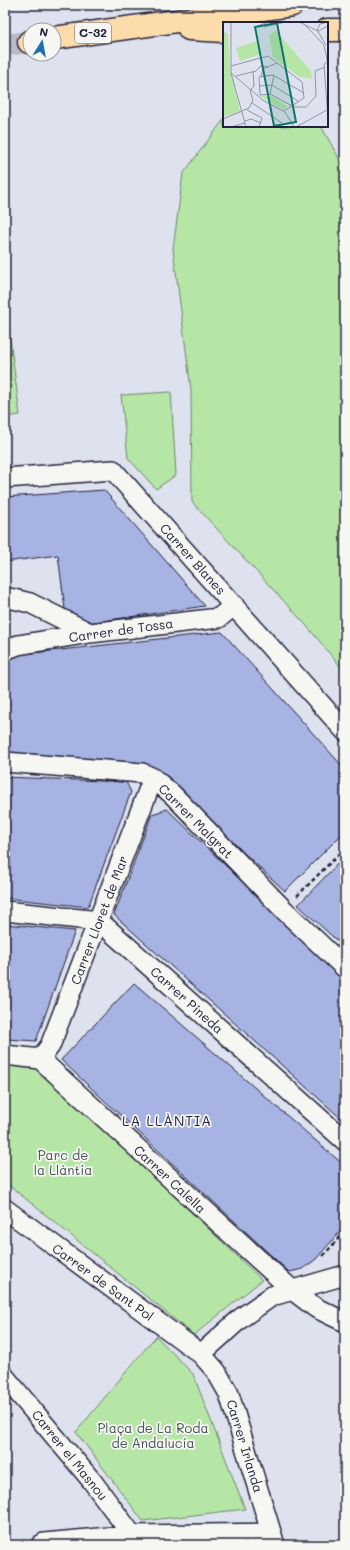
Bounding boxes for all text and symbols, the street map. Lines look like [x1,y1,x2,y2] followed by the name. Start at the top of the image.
[22,22,62,62] north arrow
[223,22,328,127] inset map
[75,23,111,43] road number: C-32
[38,24,50,40] text: N
[157,519,230,598] street label: Carrer Blanes
[68,614,174,645] street label: Carrer de Tossa
[155,780,237,862] street label: Carrer Malgrat
[66,853,131,987] street label: Carrer Lloret de Mar
[147,962,227,1037] street label: Carrer Pineda
[122,1111,212,1130] district label: LA LLÀNTIA
[131,1141,210,1216] street label: Carrer Calella
[34,1146,92,1178] park label: Parc de la Llàntia
[49,1239,157,1324] street label: Carrer de Sant Pol
[223,1397,268,1494] street label: Carrer Irlanda
[29,1406,112,1503] street label: Carrer el Masnou
[97,1419,209,1451] park label: Plaça de La Roda de Andalucía

